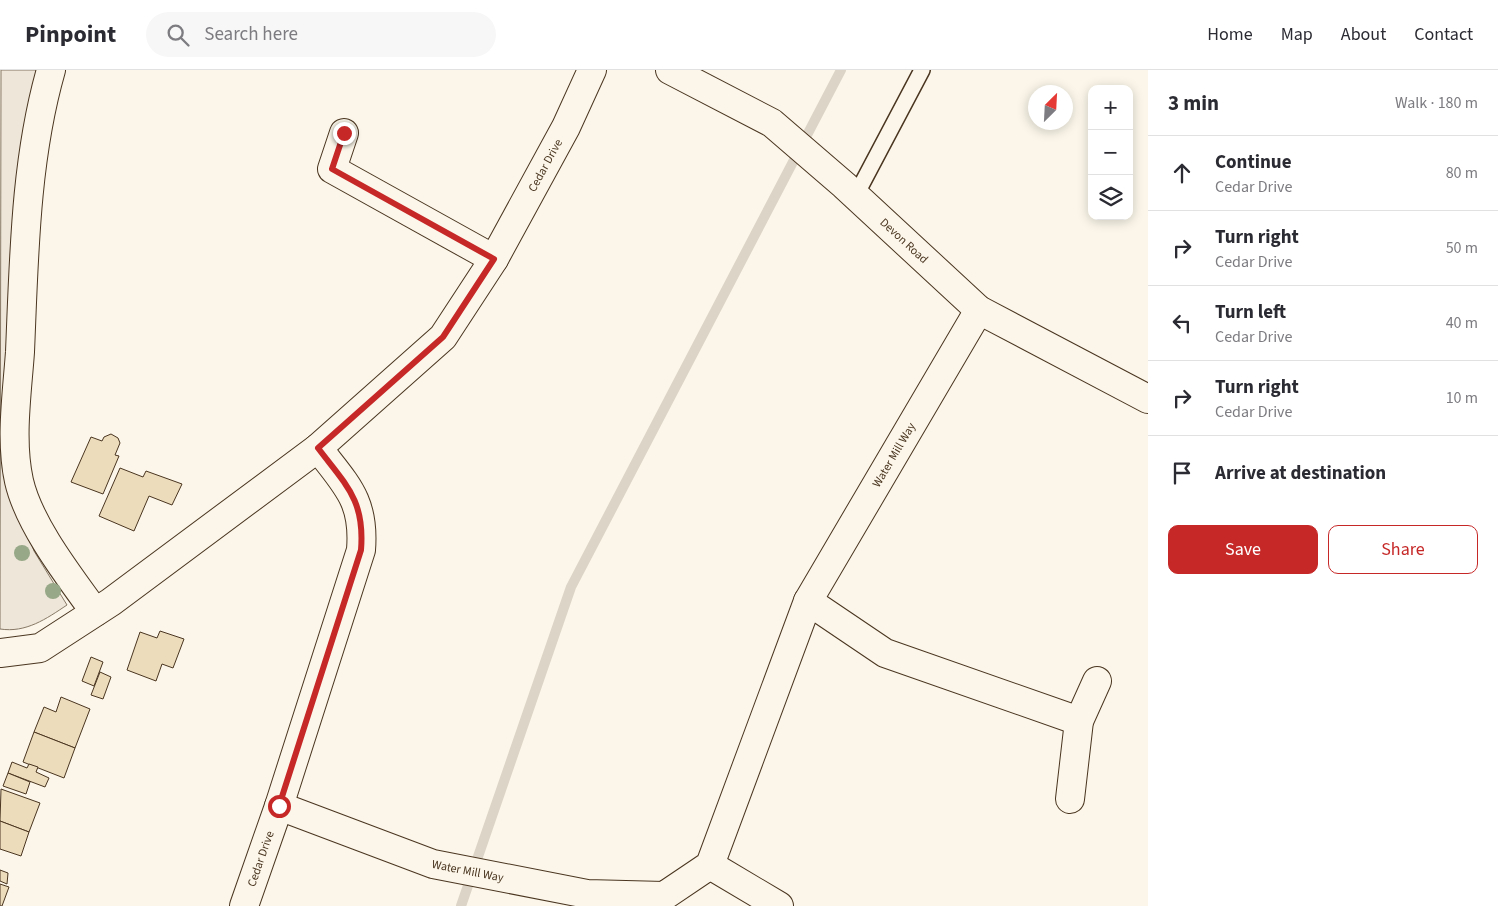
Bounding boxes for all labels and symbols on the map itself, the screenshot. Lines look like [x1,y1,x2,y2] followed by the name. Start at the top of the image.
[1028,85,1073,130] north arrow
[333,122,356,145] route end
[524,136,567,195] street label: Cedar Drive
[876,214,932,268] street label: Devon Road
[869,419,920,491] street label: Water Mill Way
[268,795,291,818] route start
[243,829,279,889] street label: Cedar Drive
[430,856,505,887] street label: Water Mill Way

